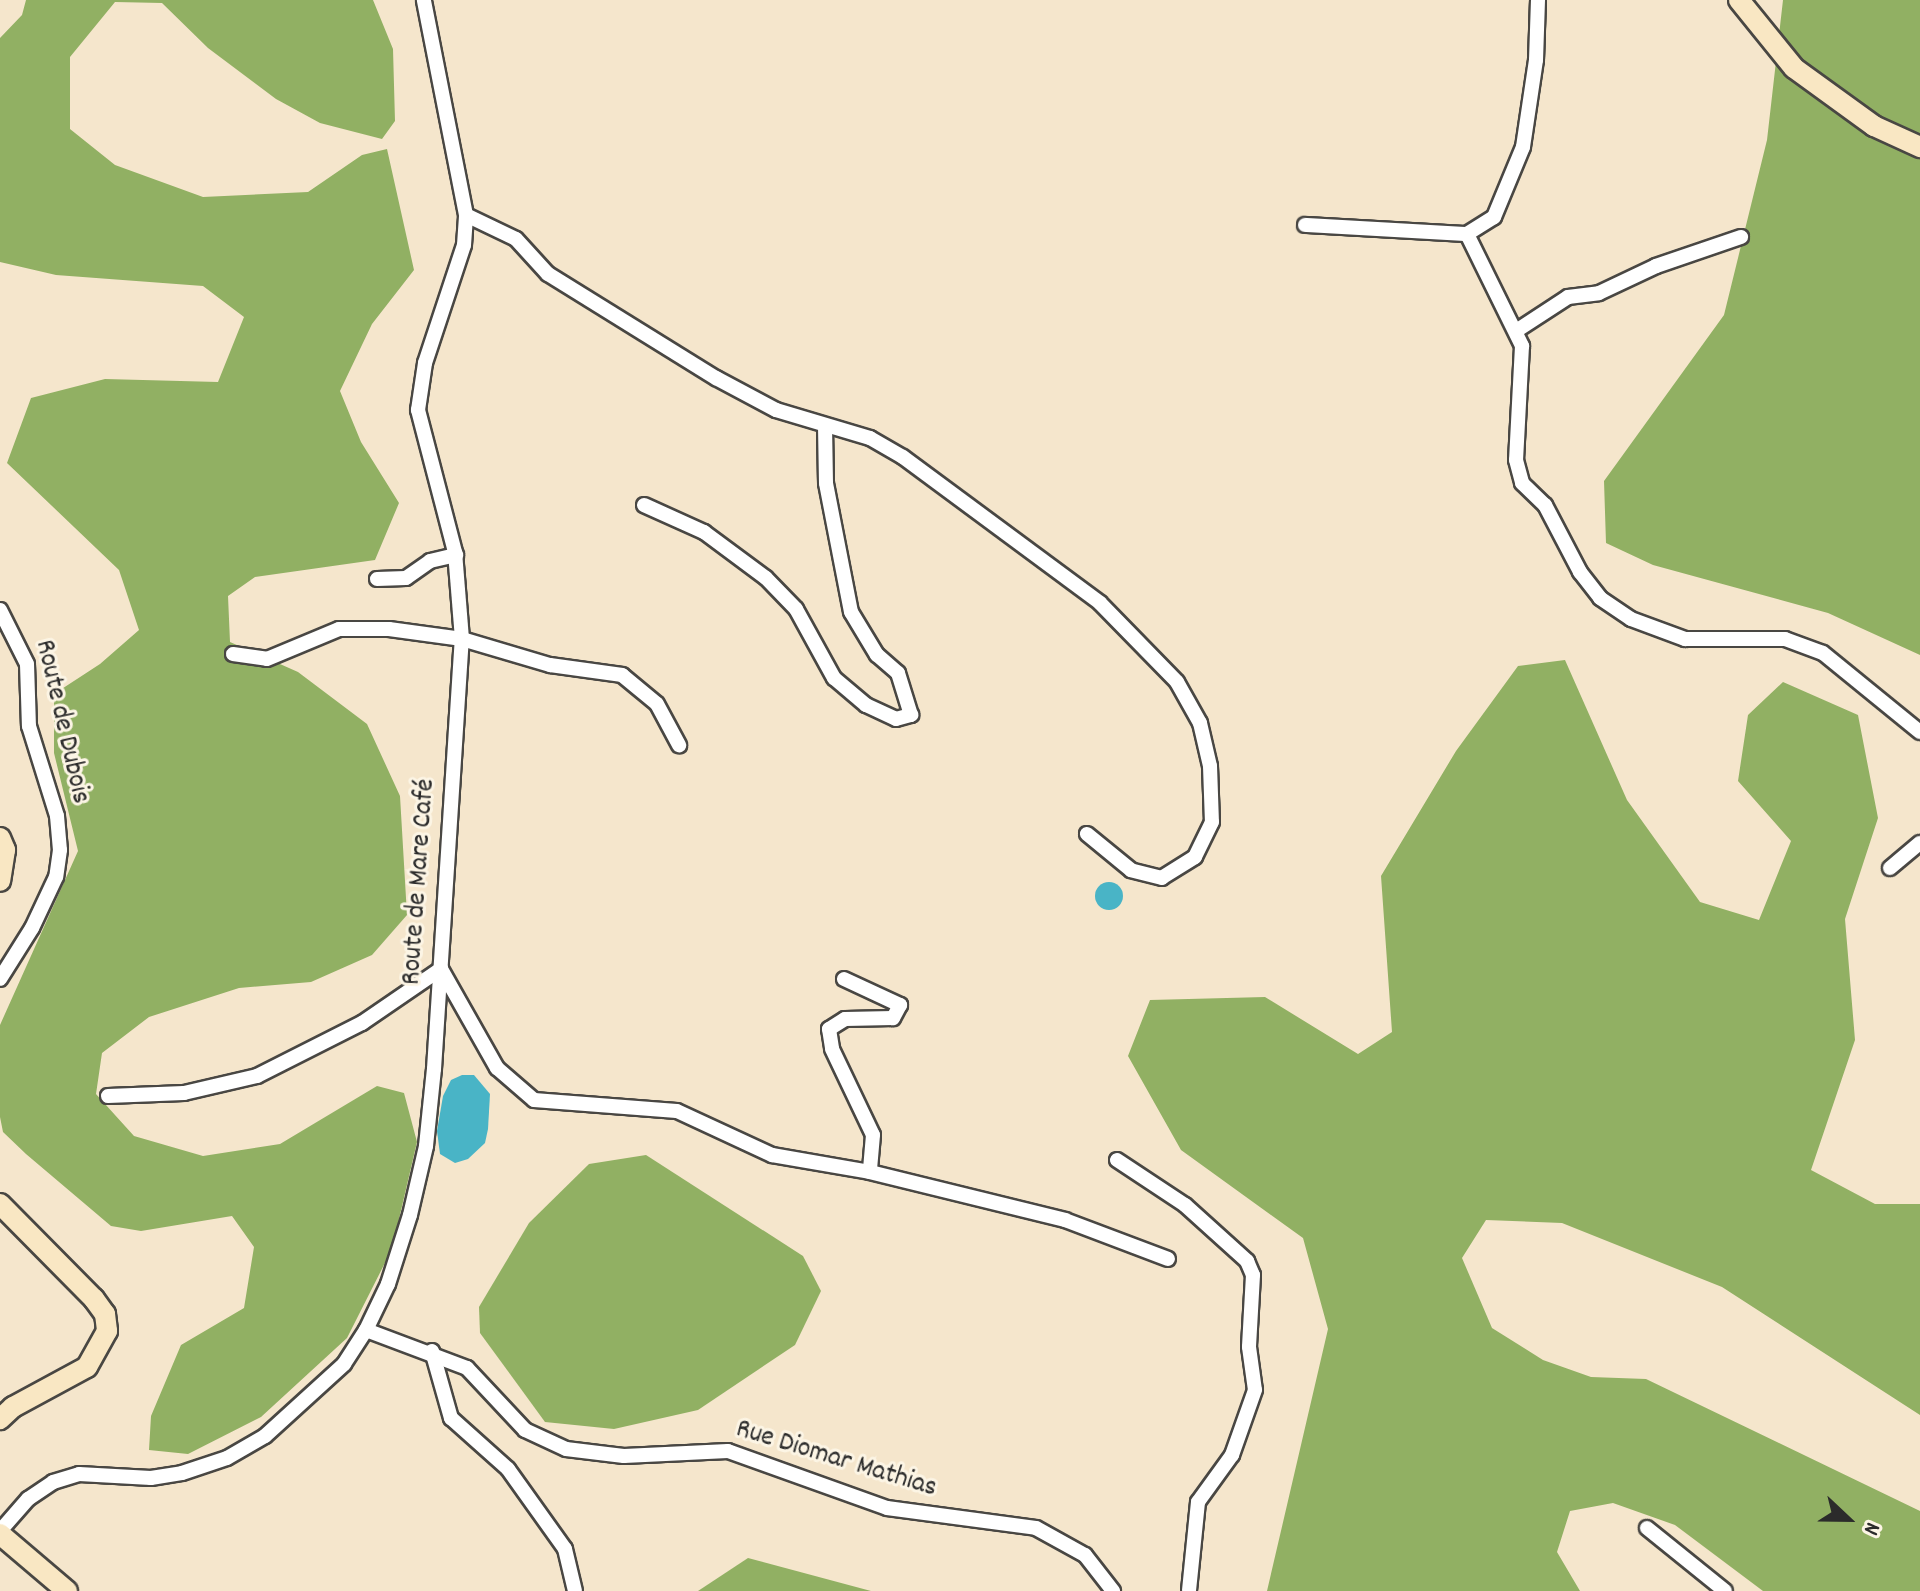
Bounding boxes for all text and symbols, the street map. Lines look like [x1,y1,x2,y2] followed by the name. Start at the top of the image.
[26,637,96,807] street label: Route de Dubois
[396,778,444,986] street label: Route de Mare Café
[731,1413,941,1507] street label: Rue Diomar Mathias
[1808,1479,1888,1559] north arrow
[1854,1517,1887,1539] text: N

